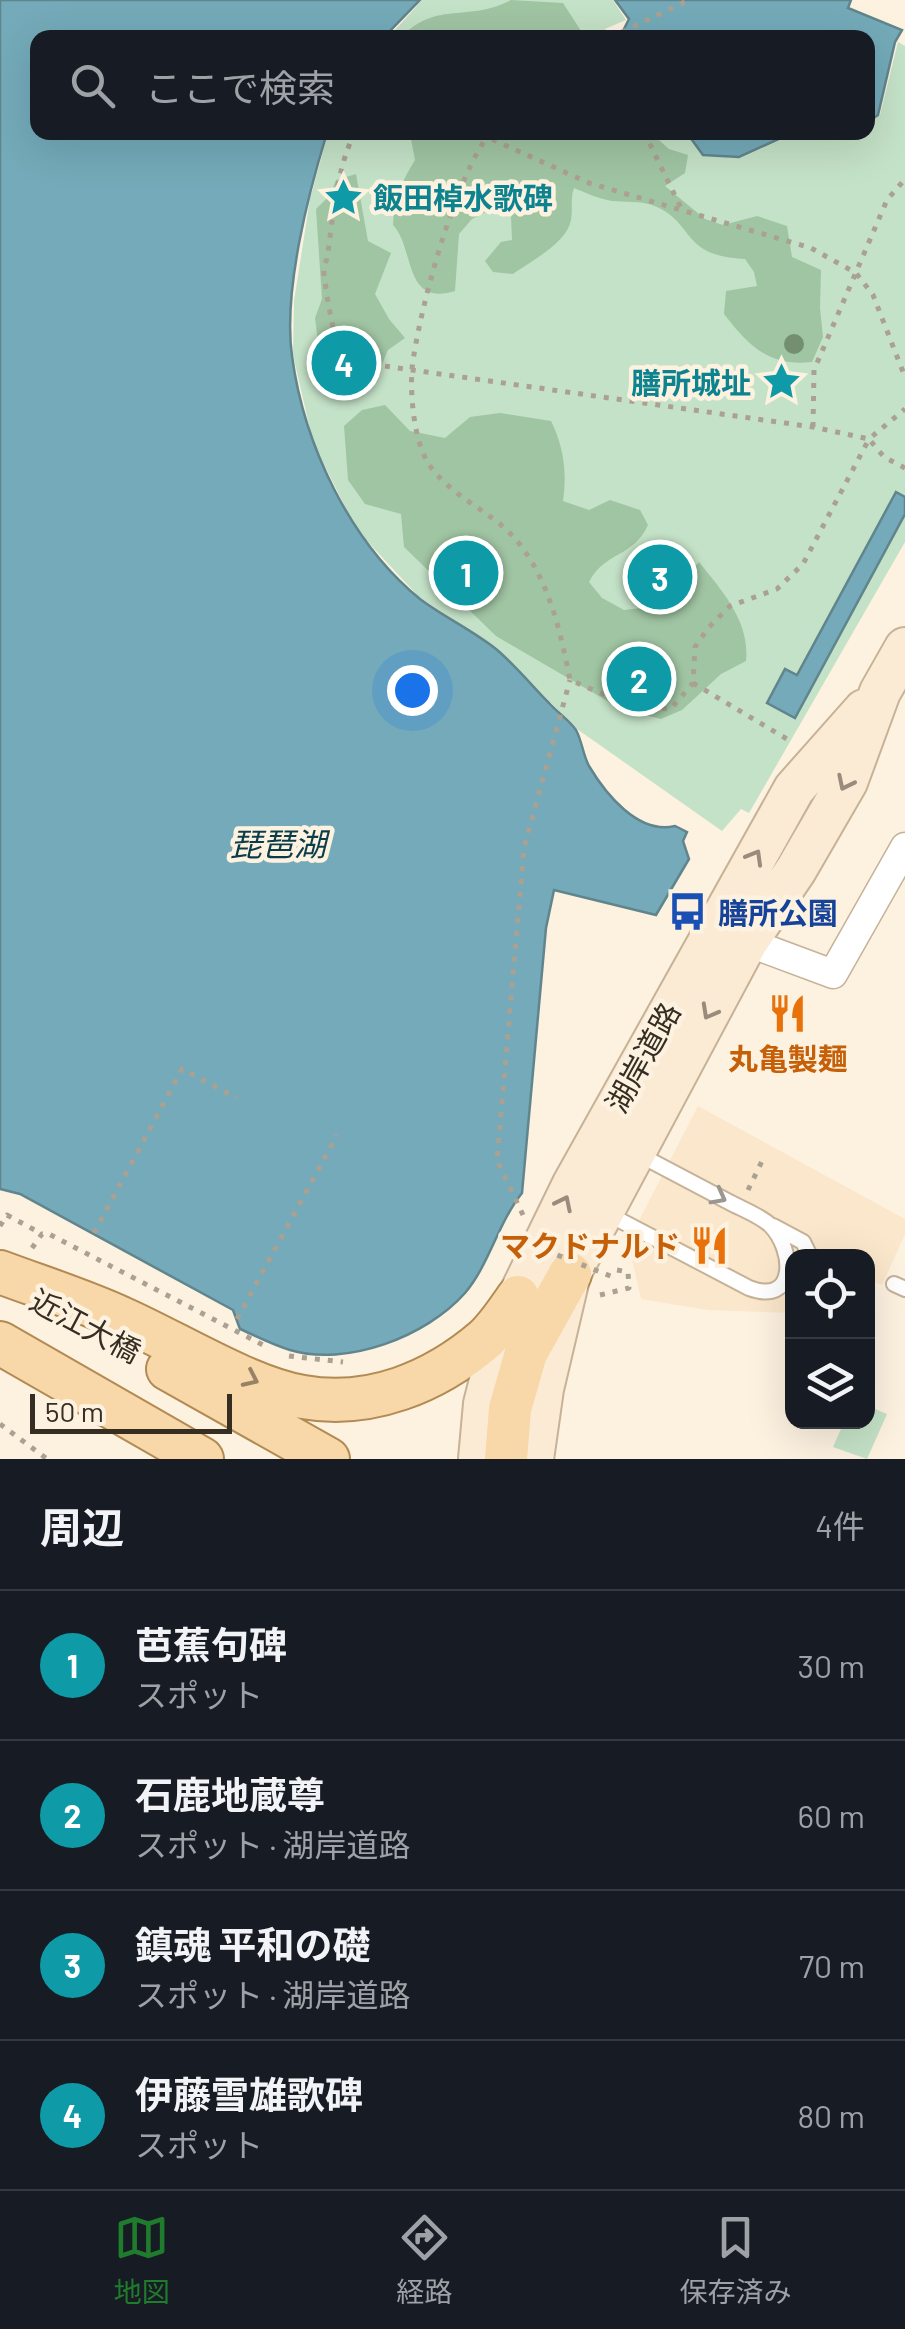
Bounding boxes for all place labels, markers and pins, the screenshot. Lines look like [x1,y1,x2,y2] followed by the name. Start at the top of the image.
[322,176,364,218] place icon: 飯田棹水歌碑
[373,179,553,215] place label: 飯田棹水歌碑
[312,326,376,400] pin: 4
[760,361,802,403] place icon: 膳所城址
[631,364,751,400] place label: 膳所城址
[434,536,498,610] pin: 1
[628,540,692,614] pin: 3
[606,642,672,716] pin: 2
[667,891,709,933] bus stop icon: 膳所公園
[718,894,838,930] place label: 膳所公園
[767,993,809,1035] restaurant icon: 丸亀製麺
[728,1040,848,1076] place label: 丸亀製麺
[689,1224,731,1266] restaurant icon: マクドナルド
[500,1227,680,1263] place label: マクドナルド

